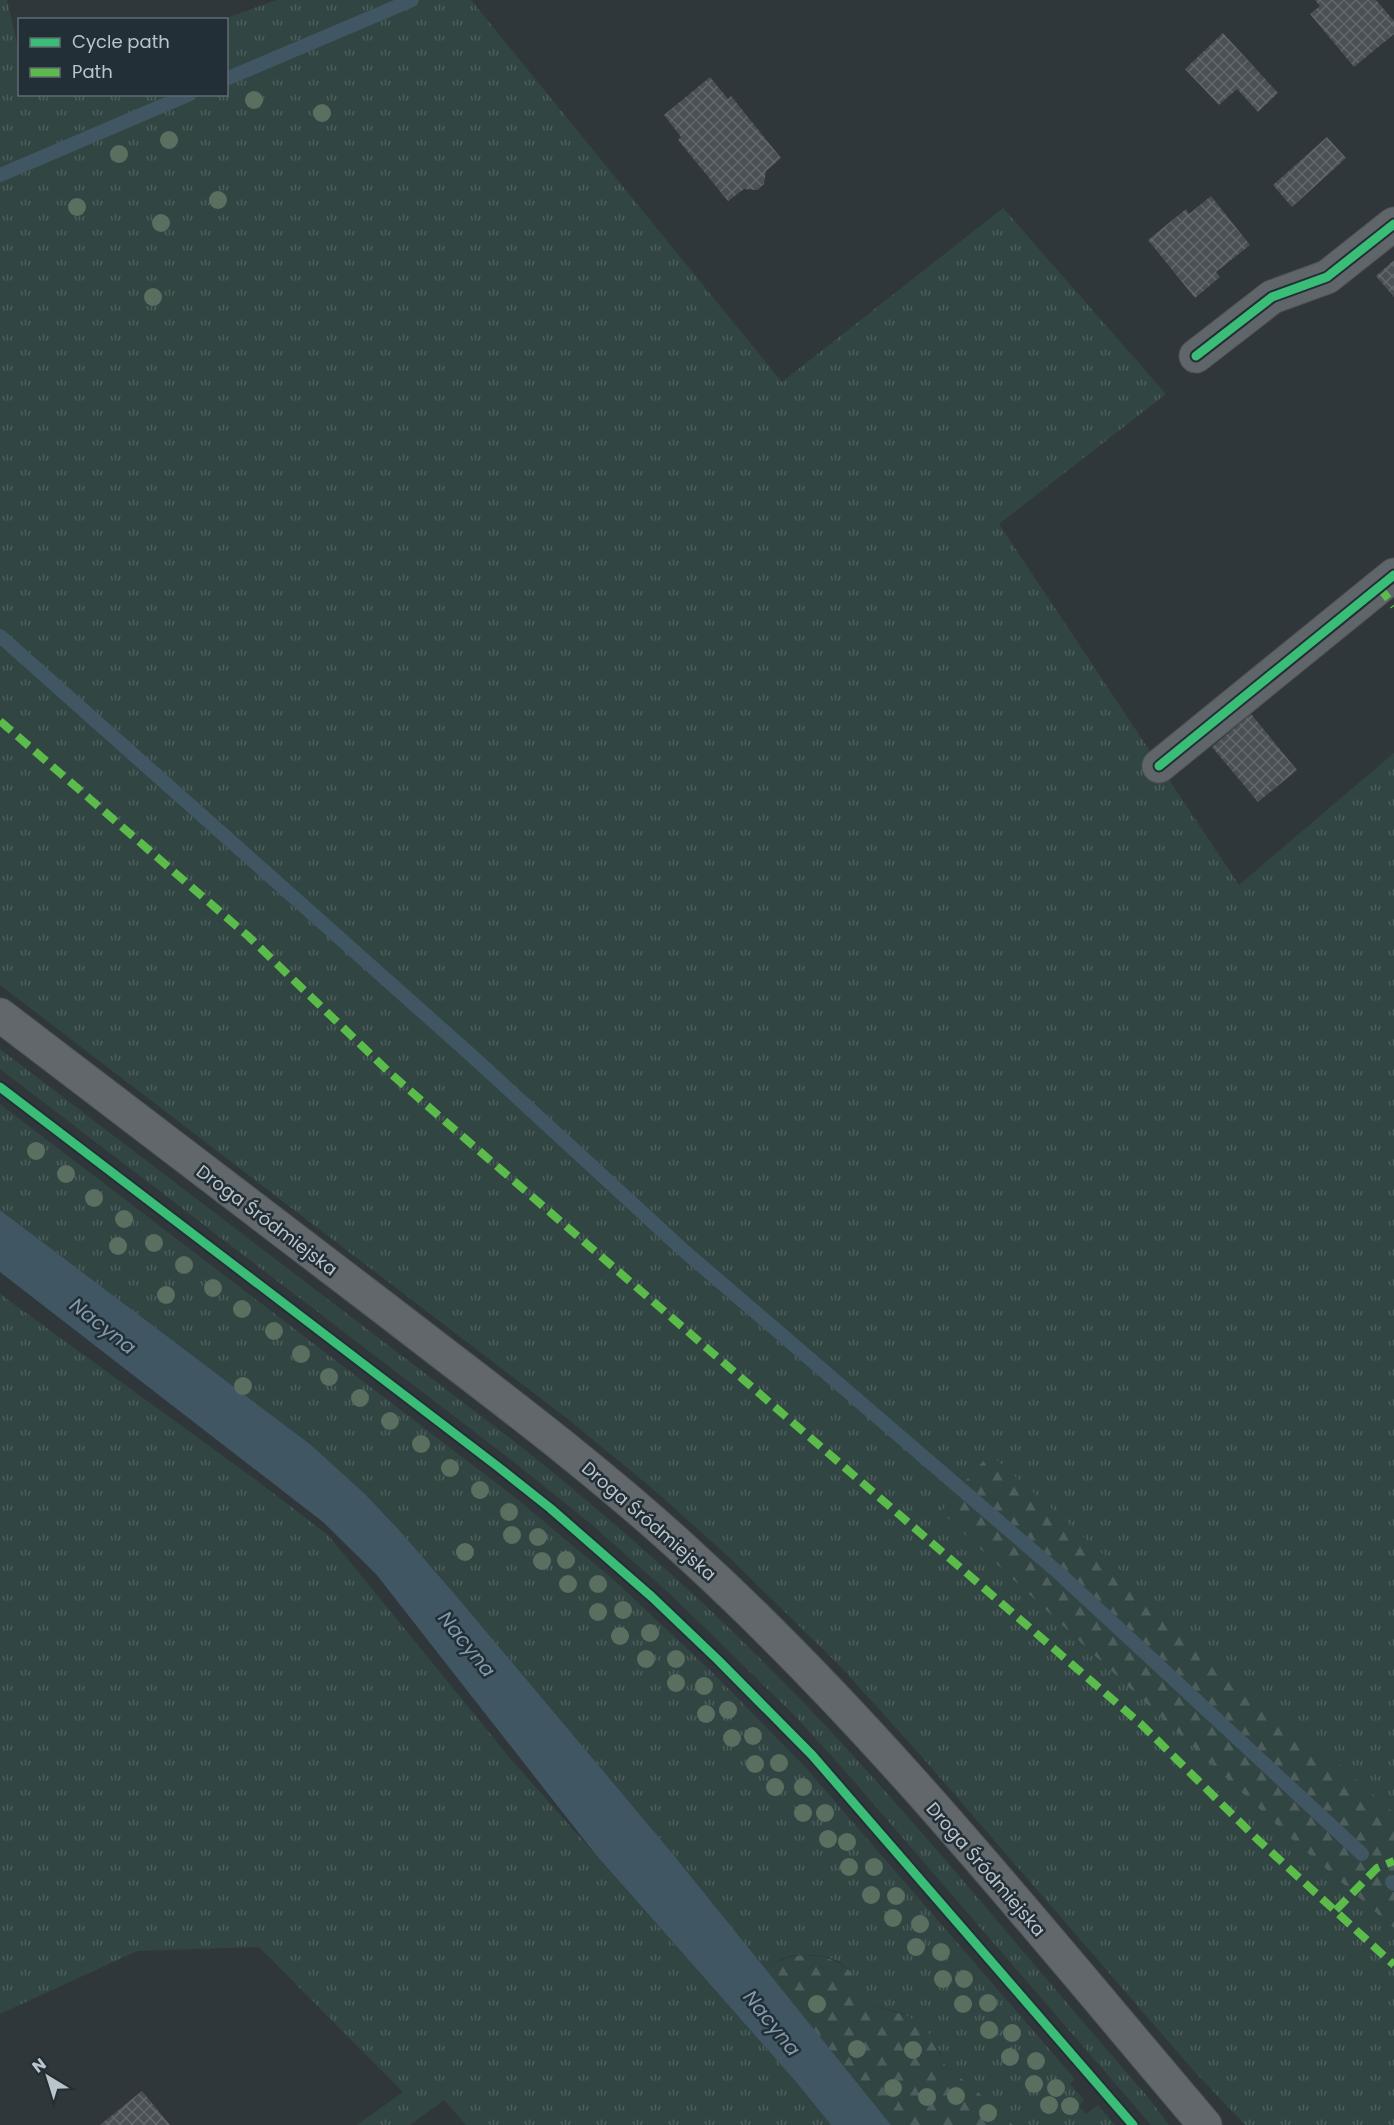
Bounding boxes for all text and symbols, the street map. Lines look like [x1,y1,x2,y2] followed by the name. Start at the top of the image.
[18,18,228,96] legend
[72,29,170,54] text: Cycle path
[72,59,113,84] text: Path
[191,1159,343,1281] street label: Droga Śródmiejska
[64,1291,142,1361] water label: Nacyna
[576,1456,722,1586] street label: Droga Śródmiejska
[432,1605,502,1683] water label: Nacyna
[921,1796,1051,1942] street label: Droga Śródmiejska
[737,1984,807,2062] water label: Nacyna
[18,2047,78,2107] north arrow
[27,2053,51,2078] text: N

